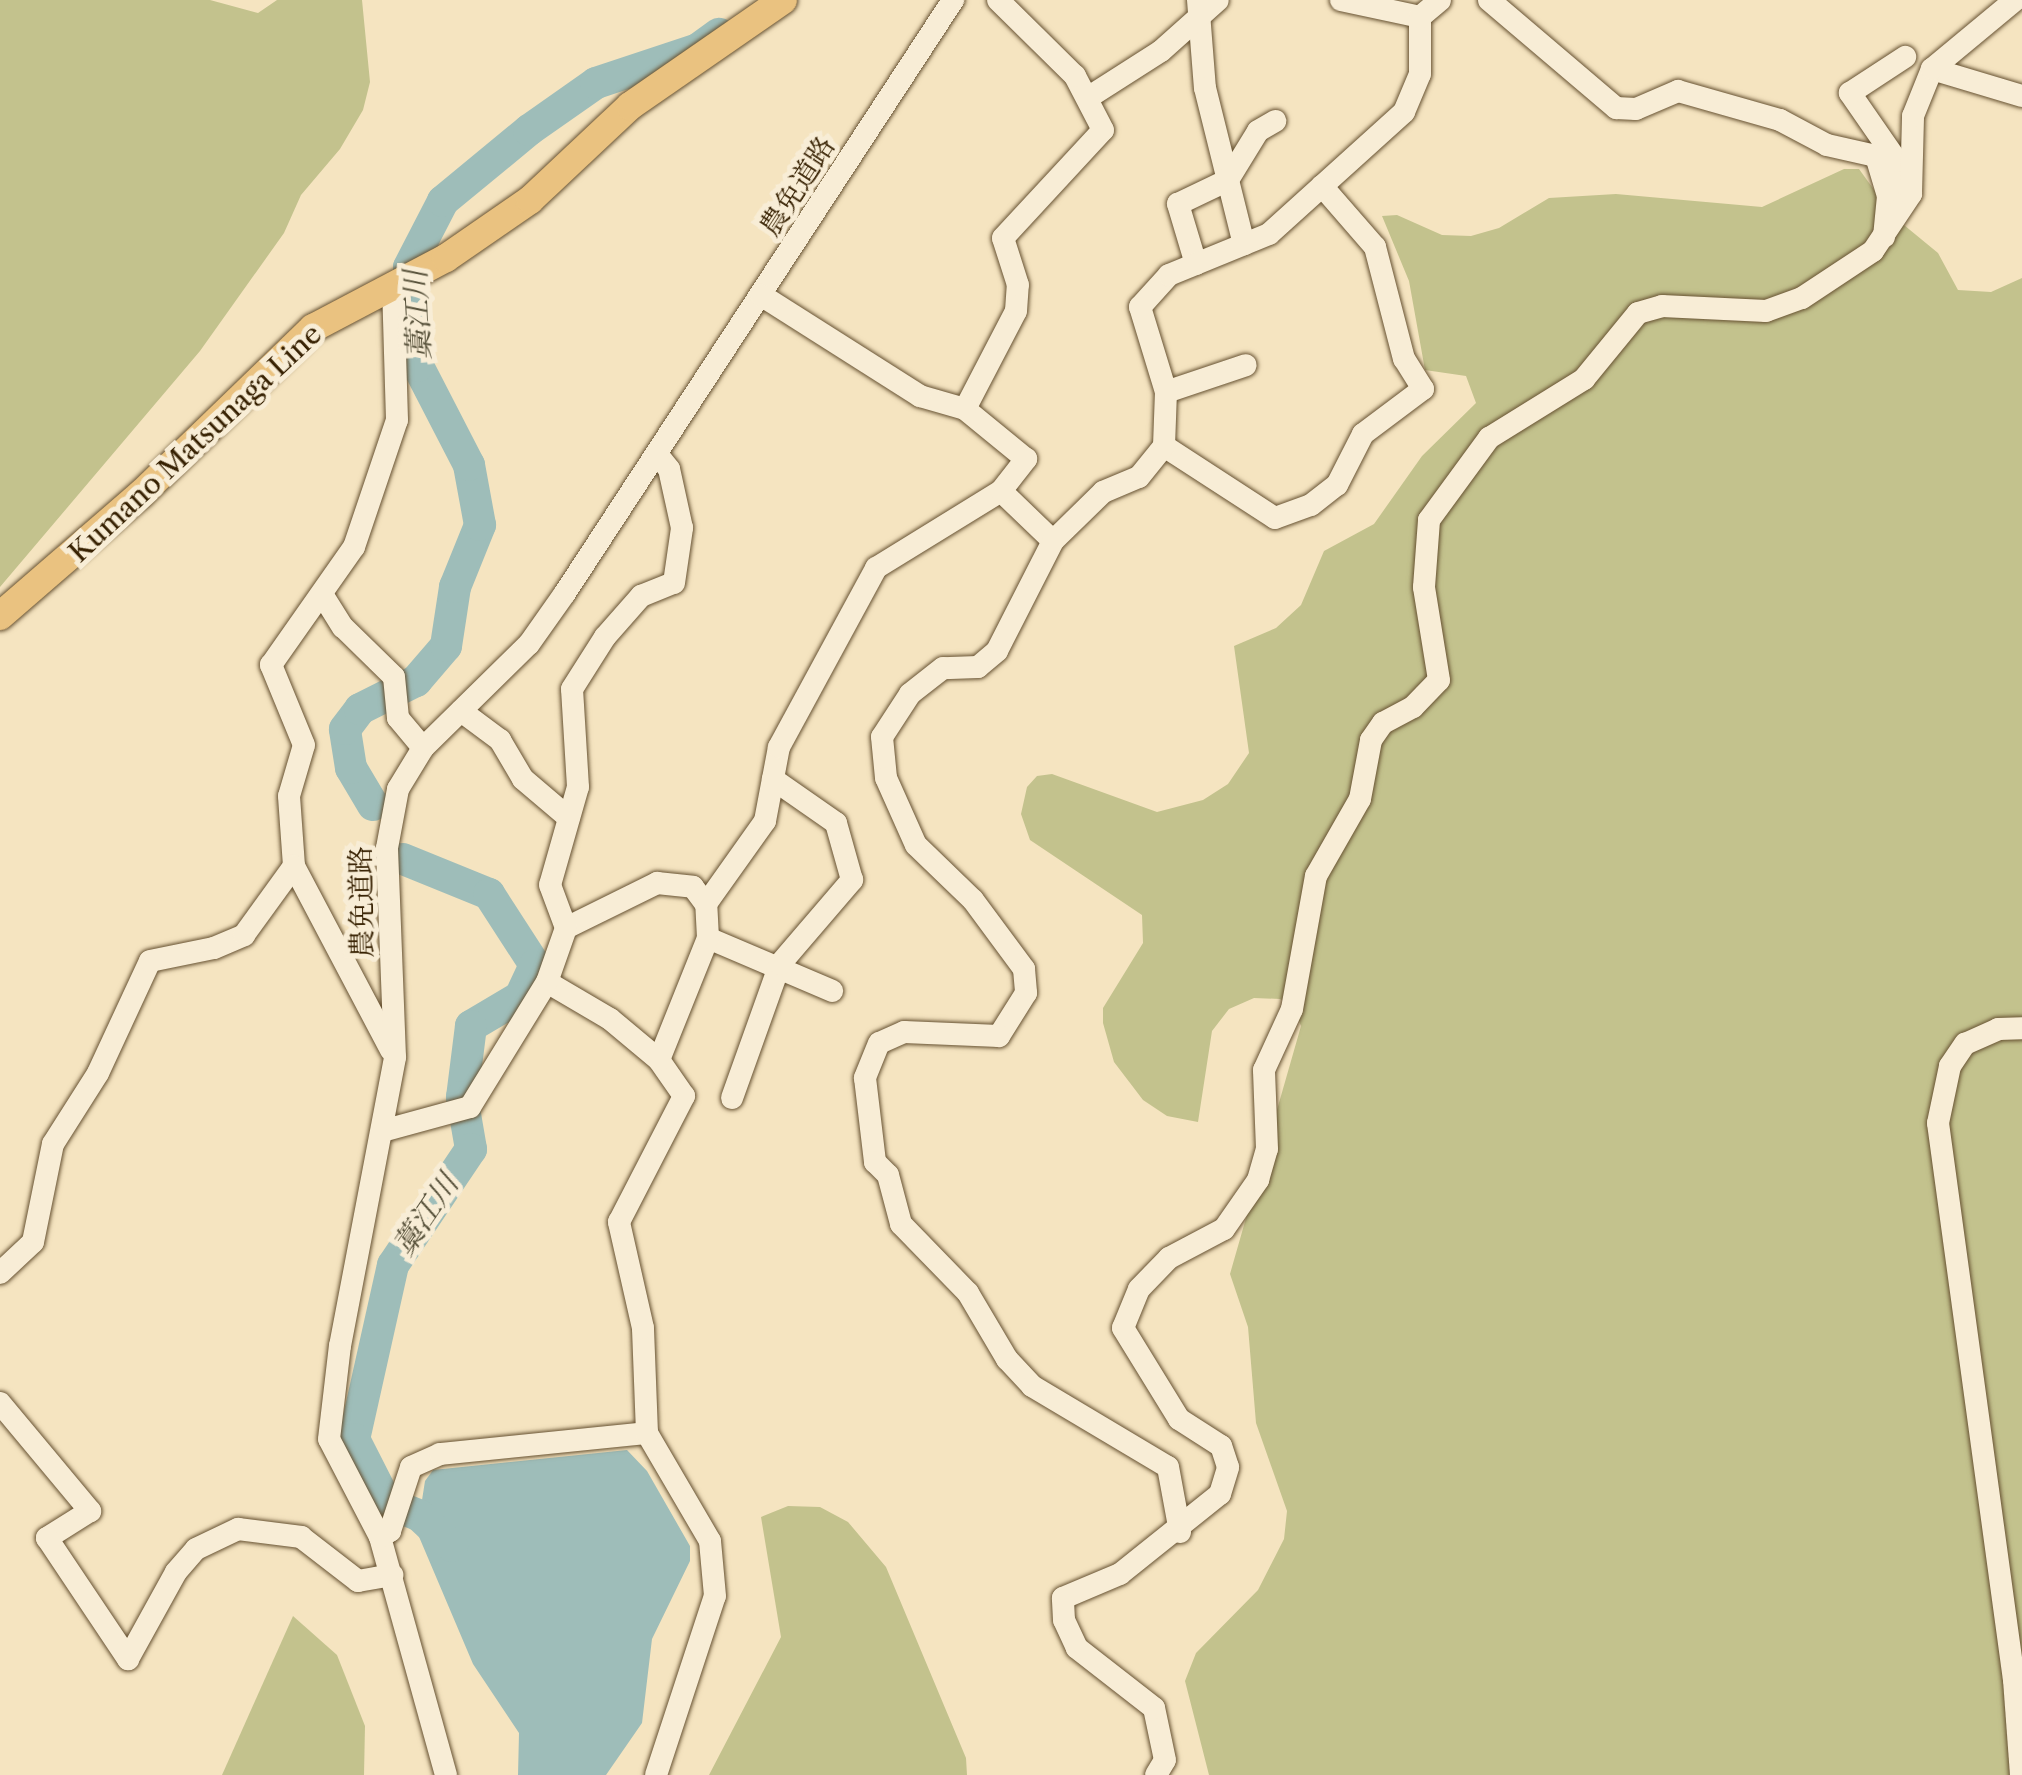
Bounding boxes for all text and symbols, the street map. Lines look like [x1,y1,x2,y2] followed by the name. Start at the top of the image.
[752,130,842,242] street label: 農免道路
[398,269,438,361] water label: 藁江川
[62,317,328,569] street label: Kumano Matsunaga Line
[343,846,379,958] street label: 農免道路
[386,1168,466,1262] water label: 藁江川

